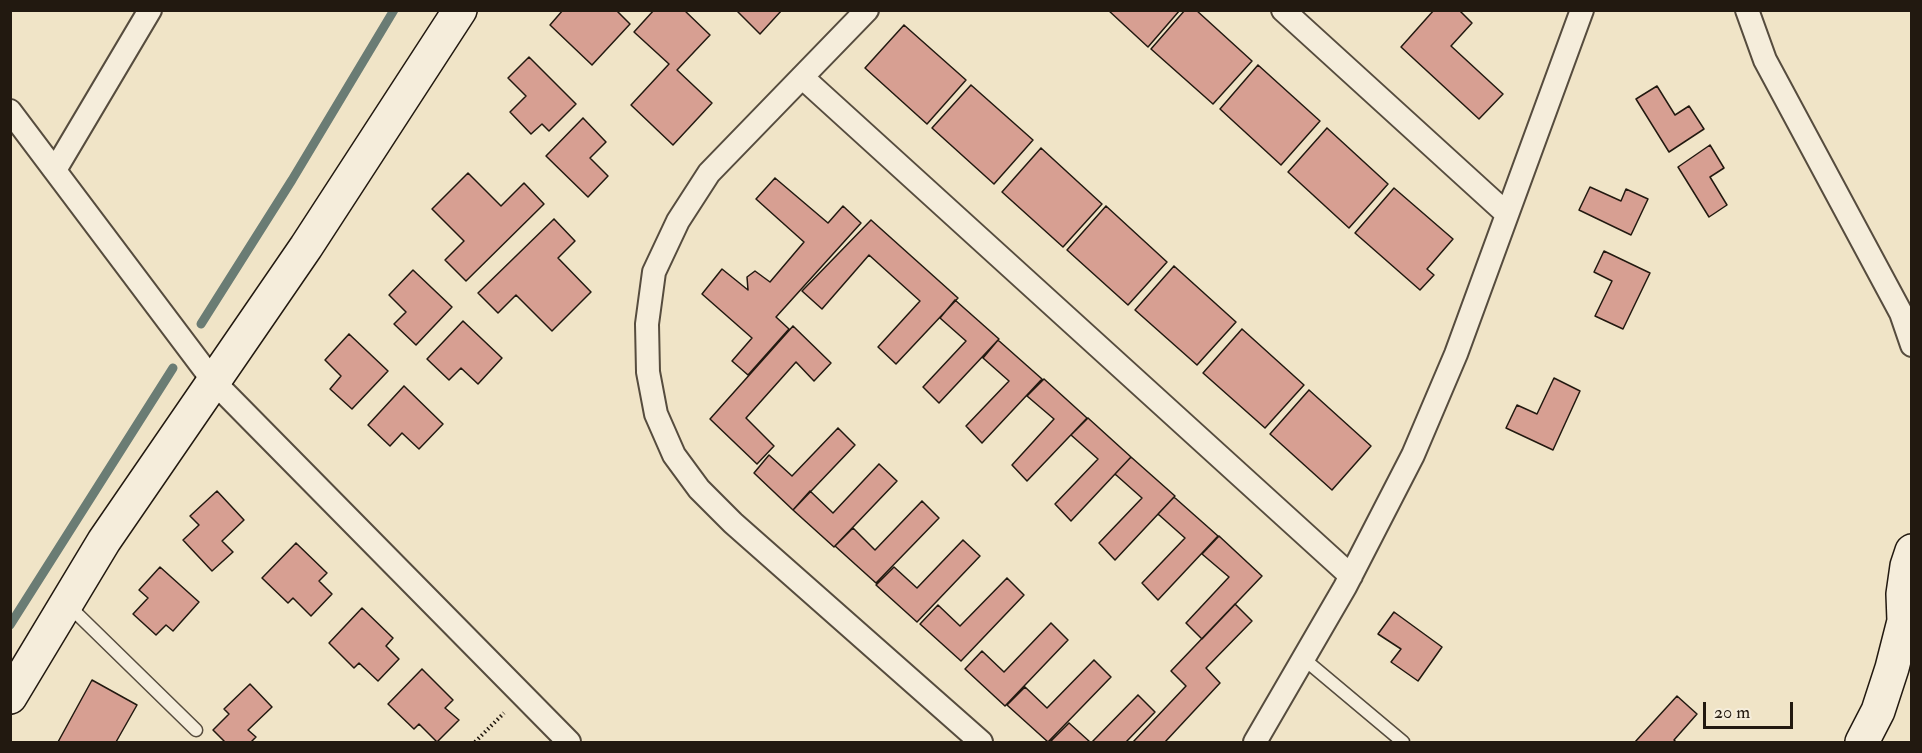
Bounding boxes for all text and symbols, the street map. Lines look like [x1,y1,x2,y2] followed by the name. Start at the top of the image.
[1706,690,1796,728] scale bar
[1714,701,1750,724] text: 20 m

